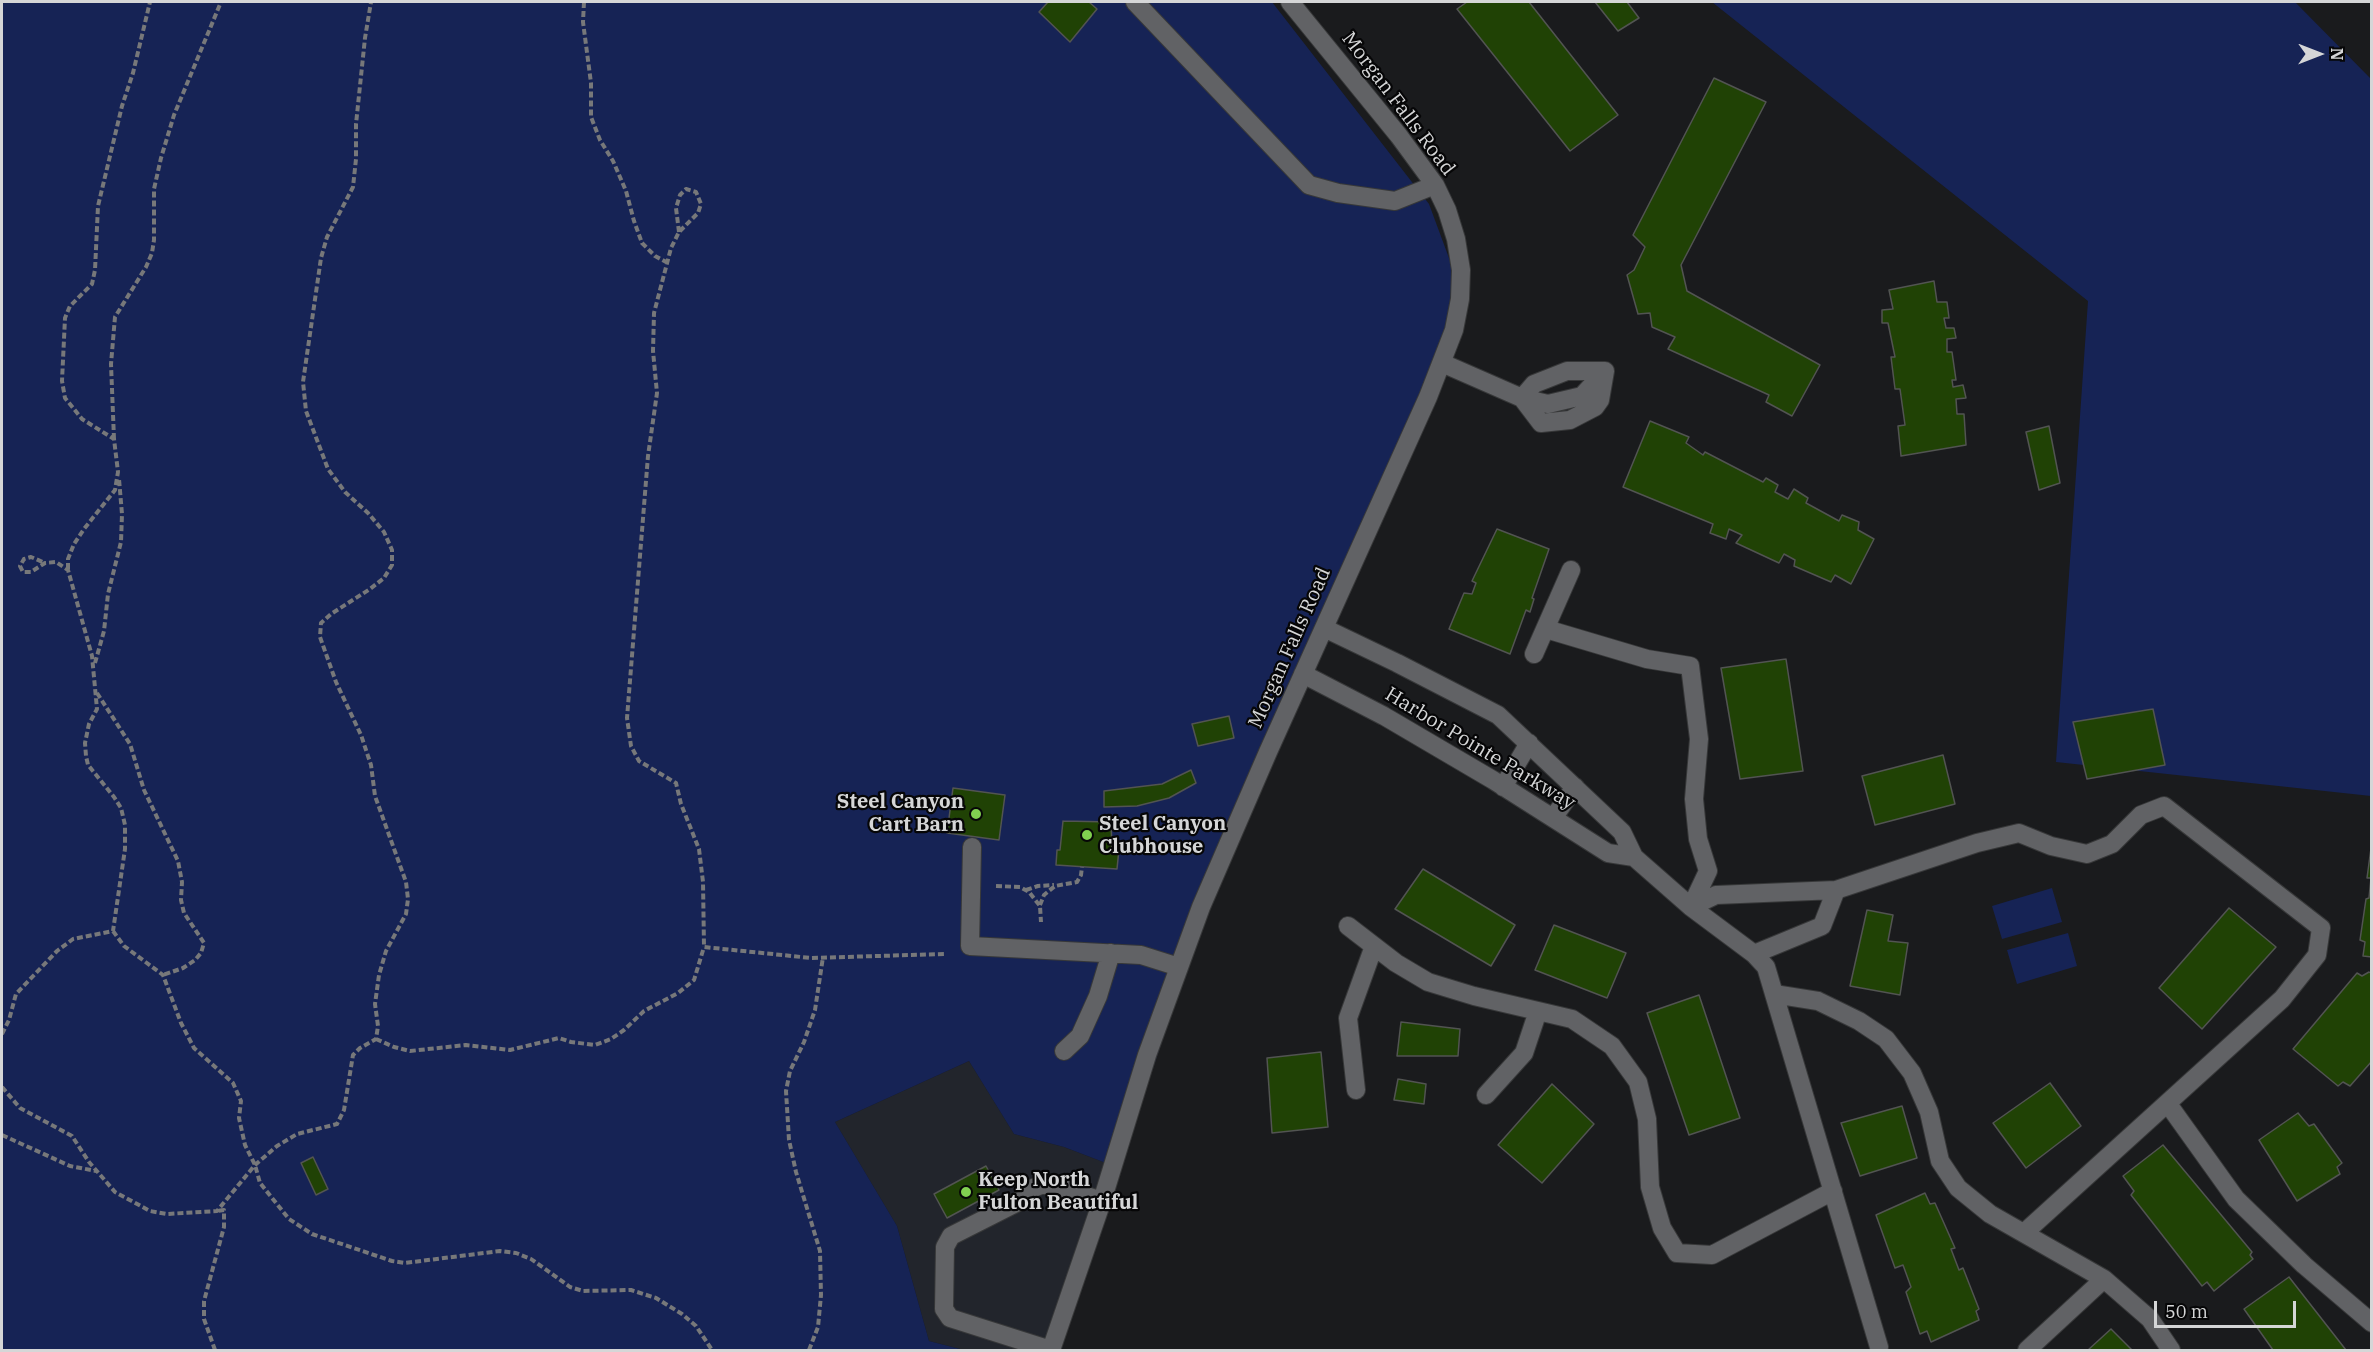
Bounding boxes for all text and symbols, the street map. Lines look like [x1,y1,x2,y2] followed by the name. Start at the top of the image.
[2289,24,2349,84] north arrow
[1336,28,1460,180] street label: Morgan Falls Road
[2327,48,2347,60] text: N
[1244,564,1336,732] street label: Morgan Falls Road
[1380,683,1580,815] street label: Harbor Pointe Parkway
[837,790,964,837] place label: Steel Canyon Cart Barn
[969,807,983,821] marker: Steel Canyon Cart Barn
[1099,812,1226,859] place label: Steel Canyon Clubhouse
[1080,828,1094,842] marker: Steel Canyon Clubhouse
[978,1168,1138,1215] place label: Keep North Fulton Beautiful
[959,1185,973,1199] marker: Keep North Fulton Beautiful
[2157,1289,2300,1327] scale bar
[2165,1300,2208,1323] text: 50 m

